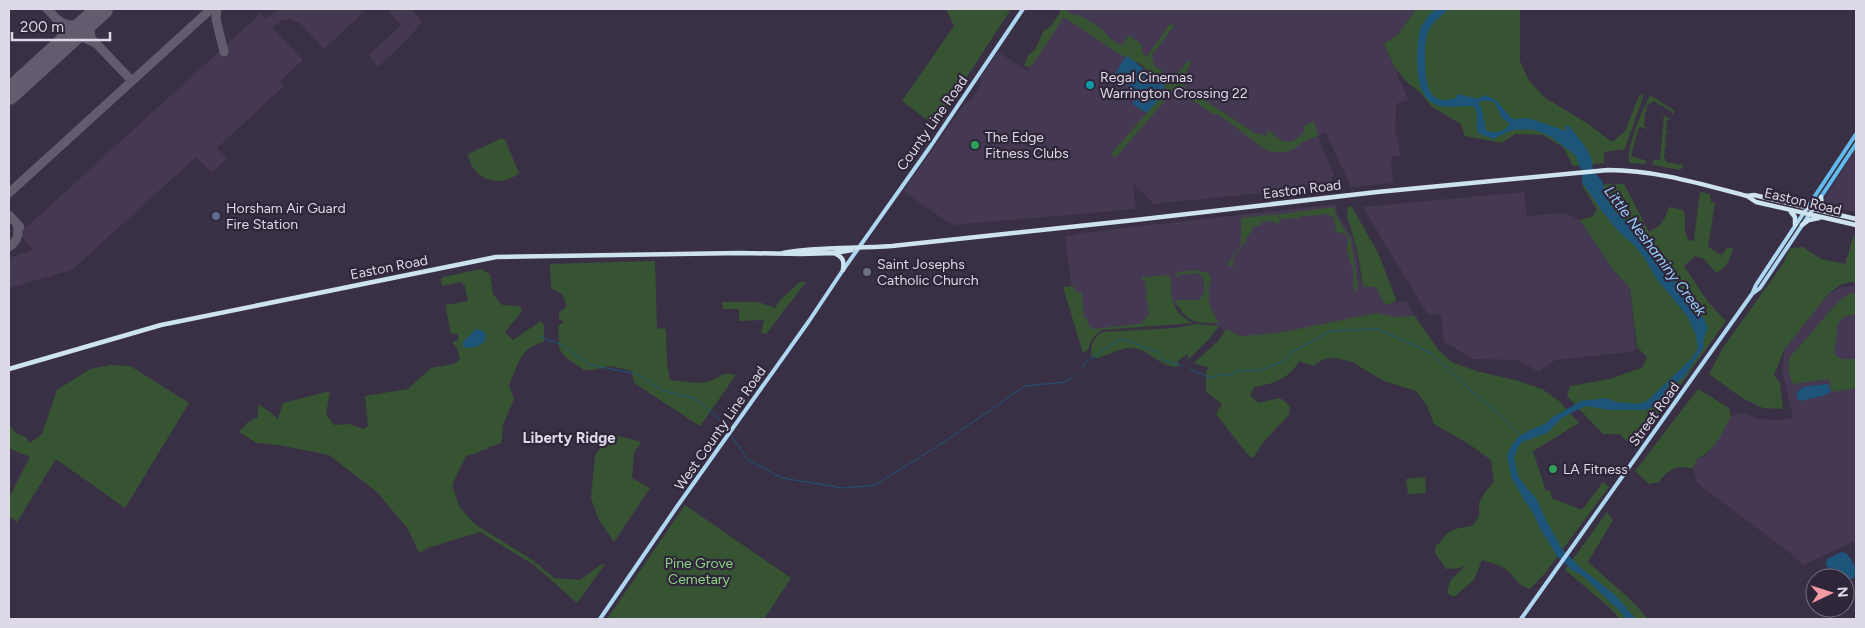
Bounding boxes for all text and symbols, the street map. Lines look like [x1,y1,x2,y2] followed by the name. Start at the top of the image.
[12,10,110,42] scale bar
[20,18,64,36] text: 200 m
[1100,69,1248,102] place label: Regal Cinemas Warrington Crossing 22
[893,73,971,174] street label: County Line Road
[1084,79,1096,91] marker: Regal Cinemas Warrington Crossing 22
[985,129,1069,162] place label: The Edge Fitness Clubs
[969,139,981,151] marker: The Edge Fitness Clubs
[1262,176,1342,203] street label: Easton Road
[1600,183,1710,320] water label: Little Neshaminy Creek
[1763,184,1843,219] street label: Easton Road
[226,200,346,233] place label: Horsham Air Guard Fire Station
[210,210,222,222] marker: Horsham Air Guard Fire Station
[349,252,429,283] street label: Easton Road
[877,256,979,289] place label: Saint Josephs Catholic Church
[861,266,873,278] marker: Saint Josephs Catholic Church
[671,363,770,494] street label: West County Line Road
[1626,379,1683,450] street label: Street Road
[522,429,616,447] district label: Liberty Ridge
[1563,461,1628,478] place label: LA Fitness
[1547,463,1559,475] marker: LA Fitness
[665,555,734,588] park label: Pine Grove Cemetary
[1805,568,1855,618] north arrow
[1834,586,1851,598] text: N

